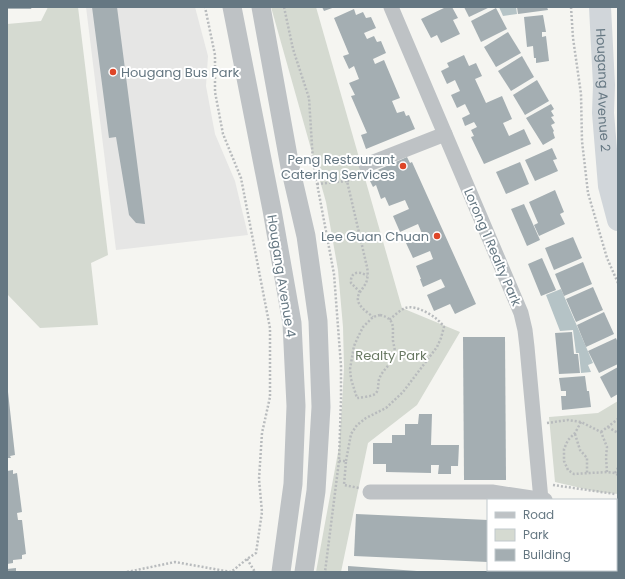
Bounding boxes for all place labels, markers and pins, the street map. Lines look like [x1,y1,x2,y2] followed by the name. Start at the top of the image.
[121,63,240,82] place label: Hougang Bus Park
[108,67,118,77] marker: Hougang Bus Park
[281,150,395,184] place label: Peng Restaurant Catering Services
[398,161,408,171] marker: Peng Restaurant Catering Services
[321,227,429,246] place label: Lee Guan Chuan
[432,231,442,241] marker: Lee Guan Chuan

